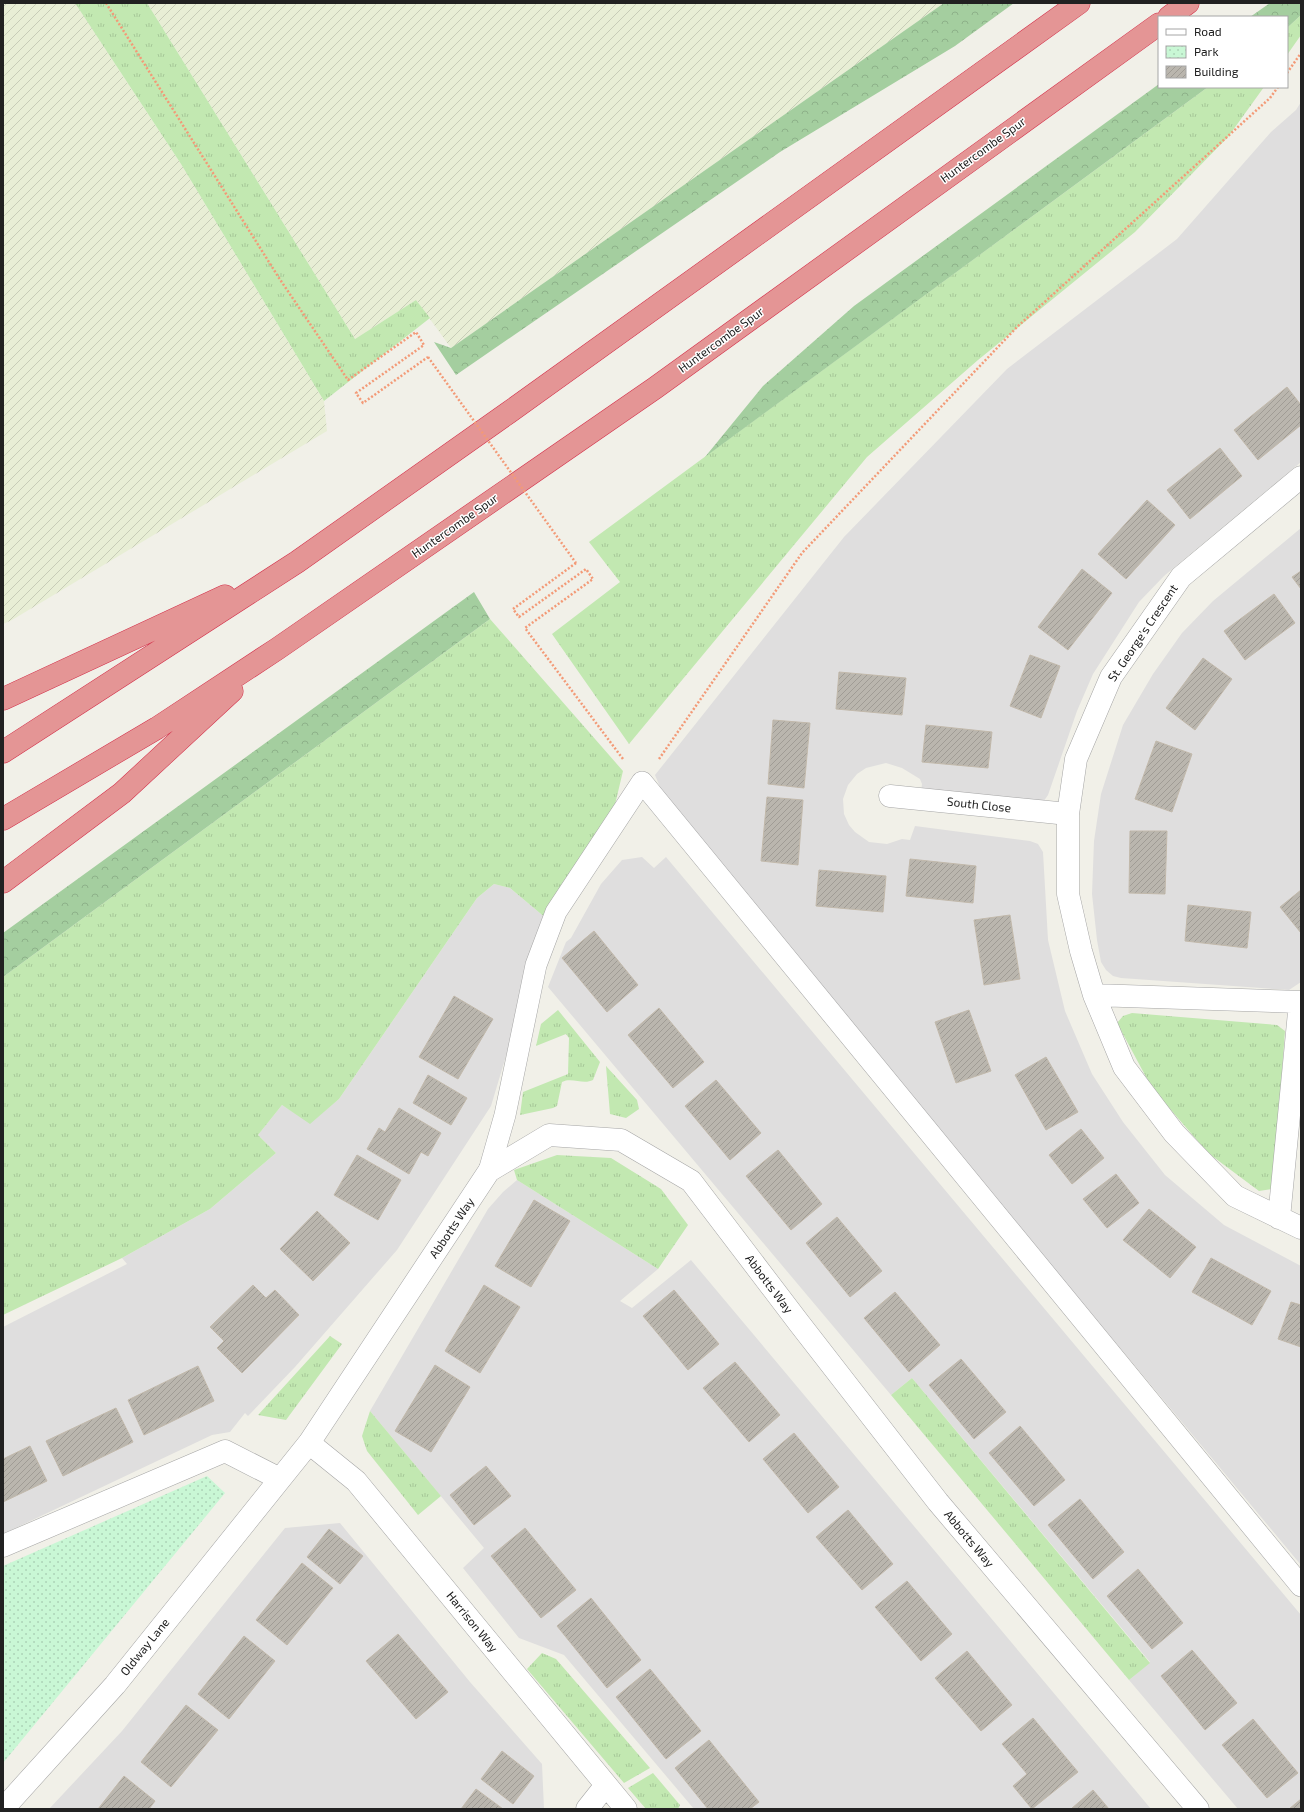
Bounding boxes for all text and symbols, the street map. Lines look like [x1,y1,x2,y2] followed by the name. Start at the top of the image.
[1158,16,1288,88] legend
[1194,24,1222,38] text: Road
[1194,44,1219,58] text: Park
[1194,64,1239,78] text: Building
[937,113,1028,185] street label: Huntercombe Spur
[675,303,766,375] street label: Huntercombe Spur
[409,490,500,560] street label: Huntercombe Spur
[1104,581,1180,684] street label: St. George's Crescent
[946,794,1012,814] street label: South Close
[426,1194,477,1260] street label: Abbotts Way
[743,1251,797,1316] street label: Abbotts Way
[942,1507,998,1570] street label: Abbotts Way
[444,1588,502,1655] street label: Harrison Way
[117,1615,172,1678] street label: Oldway Lane

